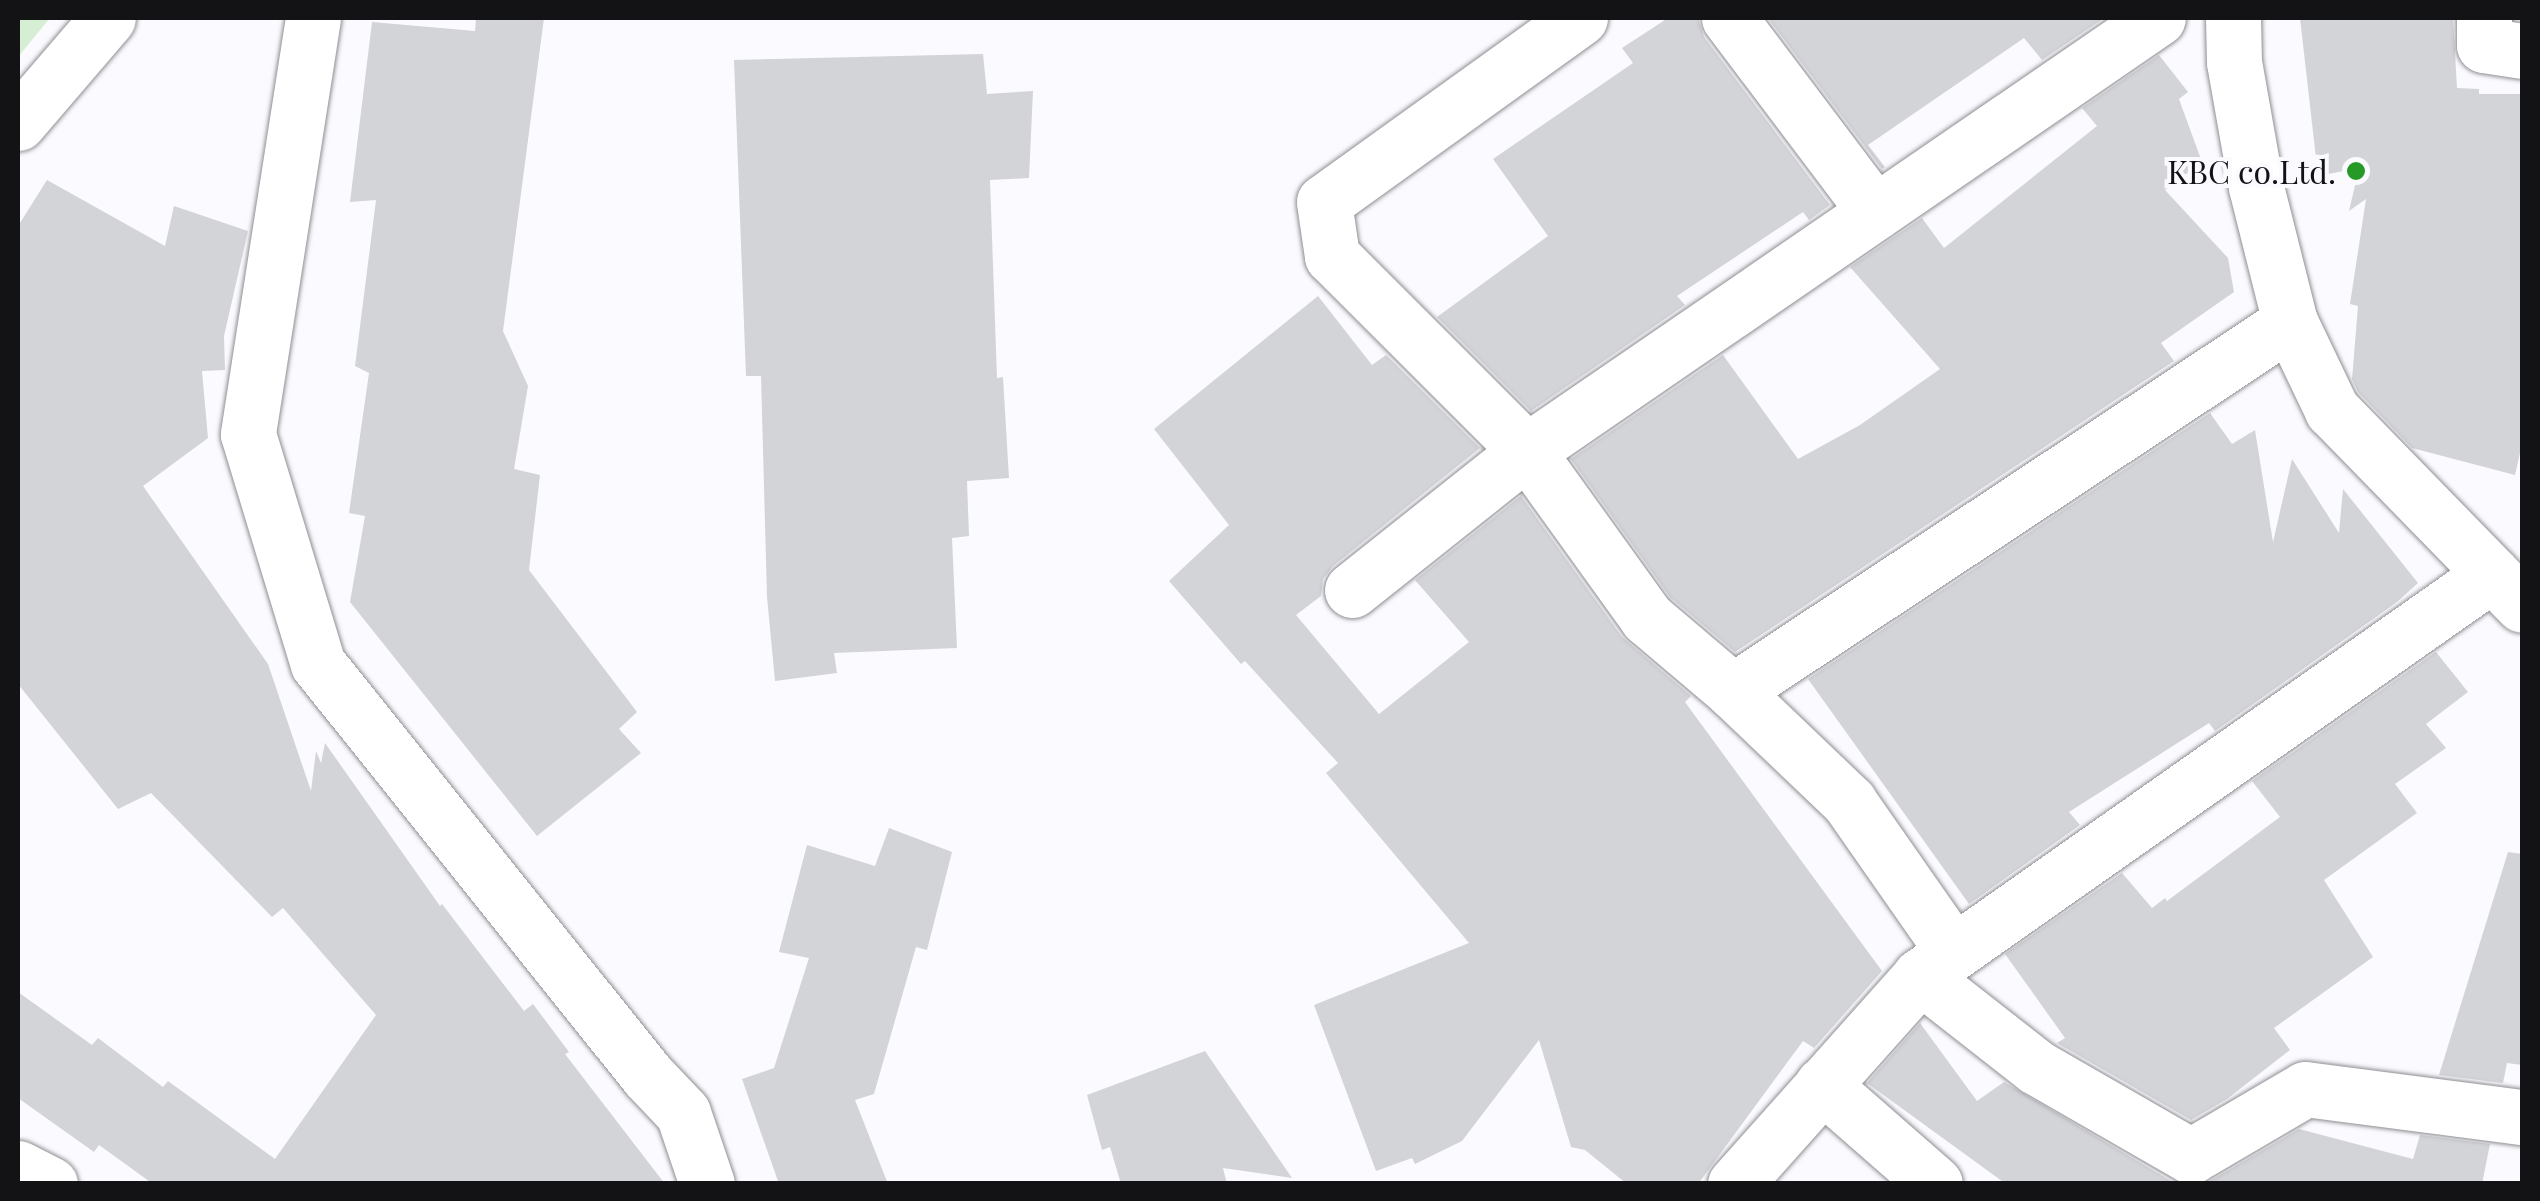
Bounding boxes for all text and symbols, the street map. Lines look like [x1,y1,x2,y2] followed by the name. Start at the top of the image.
[2167,152,2336,190] place label: KBC co.Ltd.
[2345,160,2367,182] marker: KBC co.Ltd.

